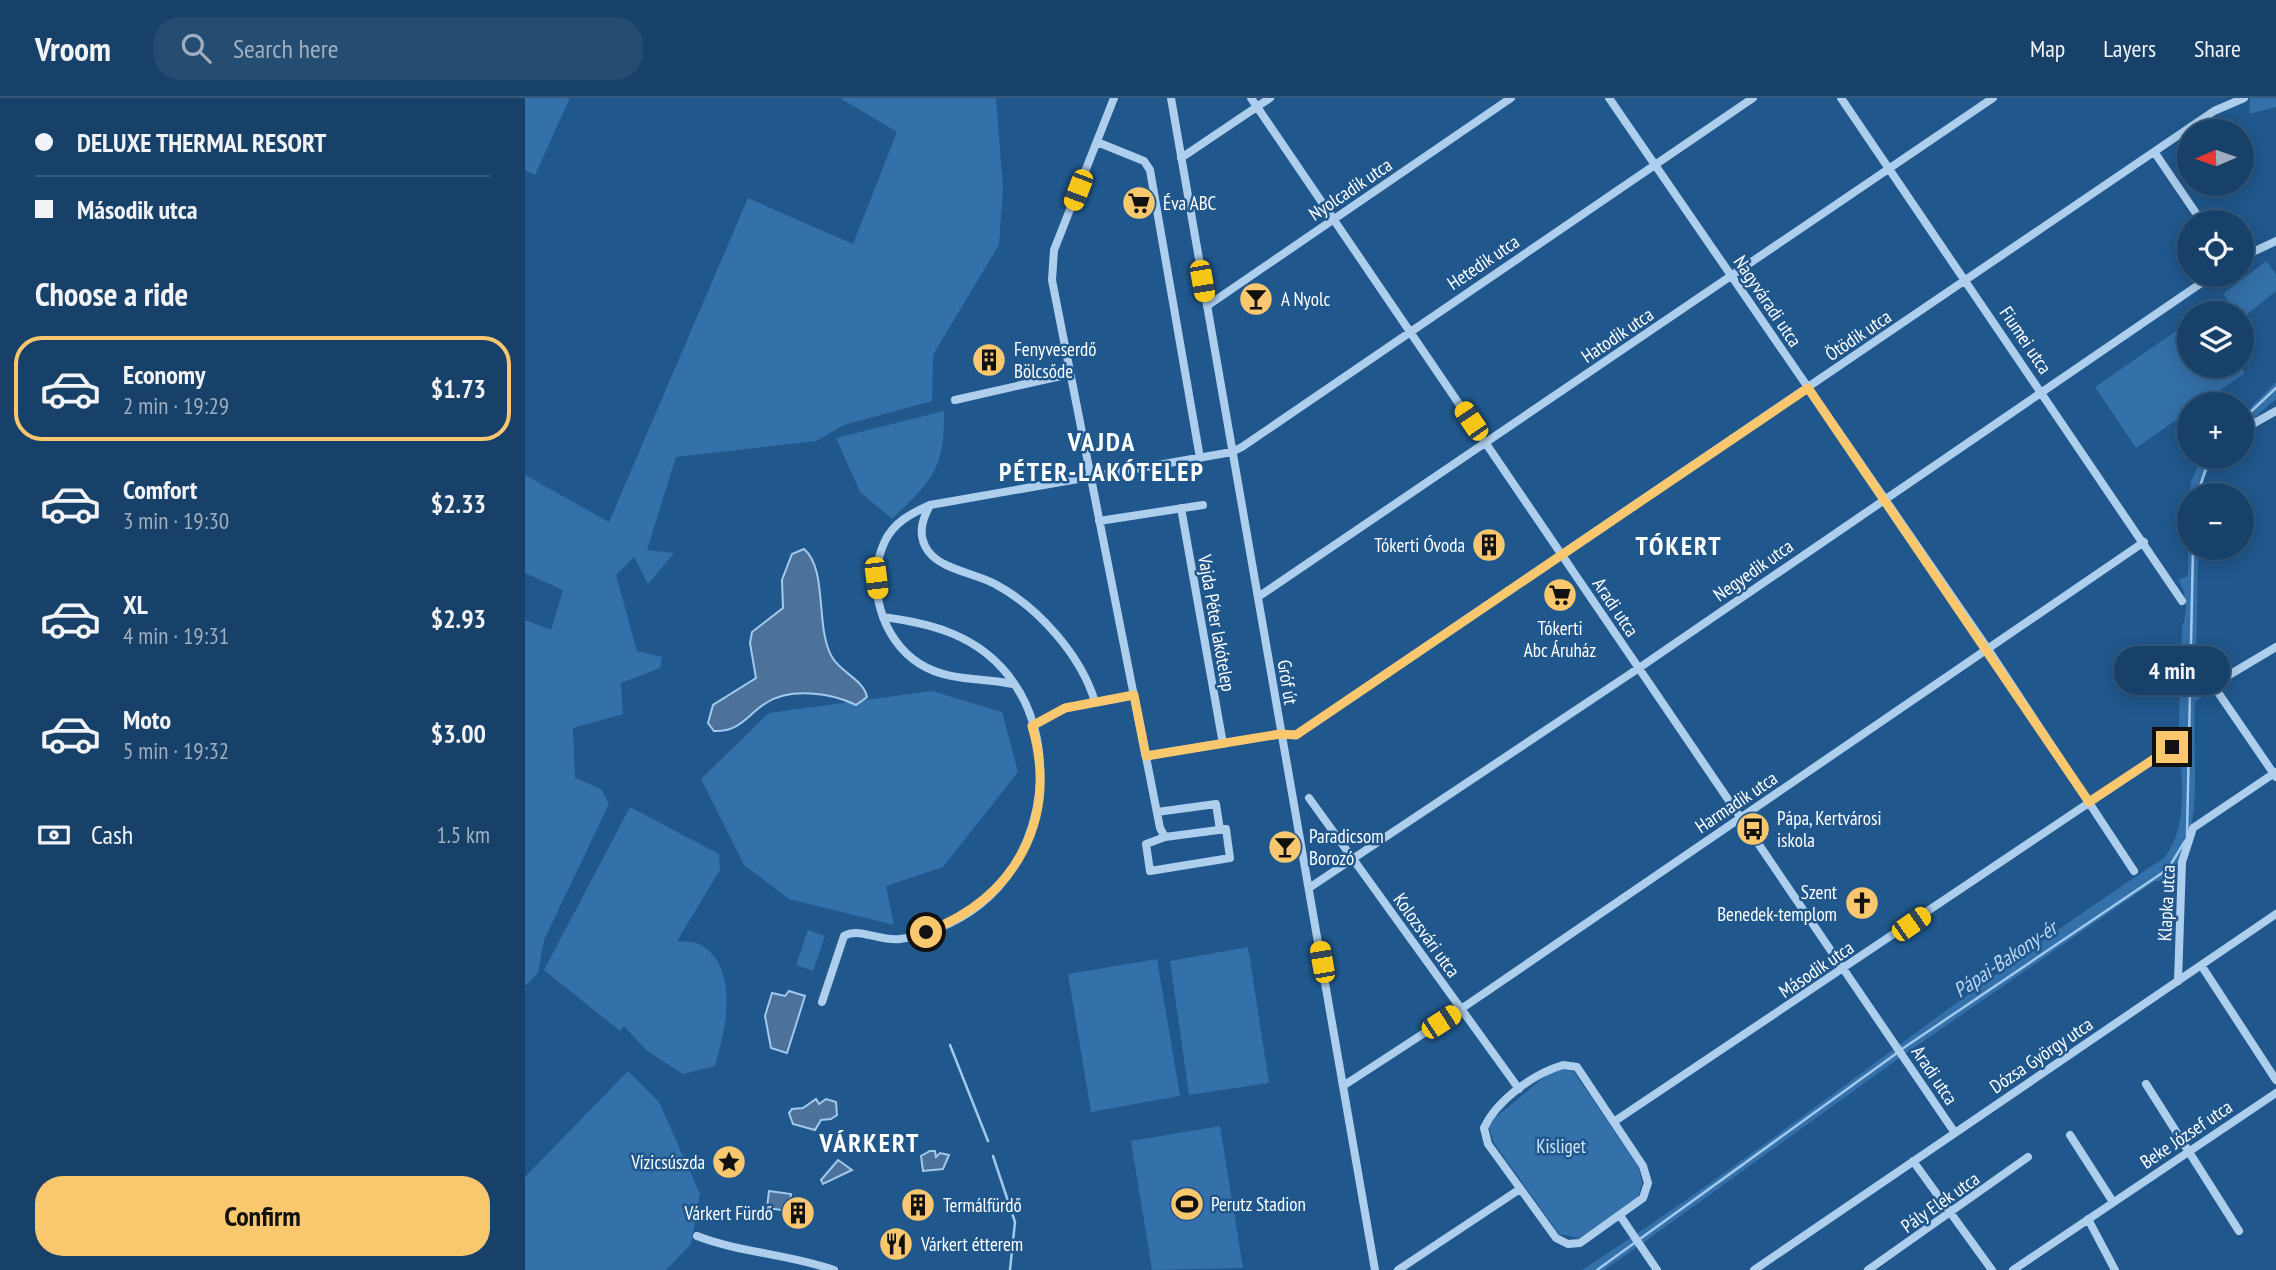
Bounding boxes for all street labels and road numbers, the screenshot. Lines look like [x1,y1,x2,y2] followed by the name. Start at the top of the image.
[1304,152,1396,226] street label: Nyolcadik utca
[1442,229,1524,295] street label: Hetedik utca
[1729,251,1807,351] street label: Nagyváradi utca
[1576,302,1658,368] street label: Hatodik utca
[1995,302,2057,378] street label: Fiumei utca
[1820,304,1896,366] street label: Ötödik utca
[1708,534,1798,606] street label: Negyedik utca
[1193,552,1241,693] street label: Vajda Péter lakótelep
[1588,573,1644,641] street label: Aradi utca
[1273,658,1303,707] street label: Gróf út
[1690,766,1782,838] street label: Harmadik utca
[2152,864,2180,942] street label: Klapka utca
[1388,888,1466,982] street label: Kolozsvári utca
[1774,935,1858,1003] street label: Második utca
[1985,1012,2097,1098] street label: Dózsa György utca
[1907,1041,1963,1109] street label: Aradi utca
[2135,1094,2237,1174] street label: Beke József utca
[1896,1166,1984,1238] street label: Pály Elek utca

